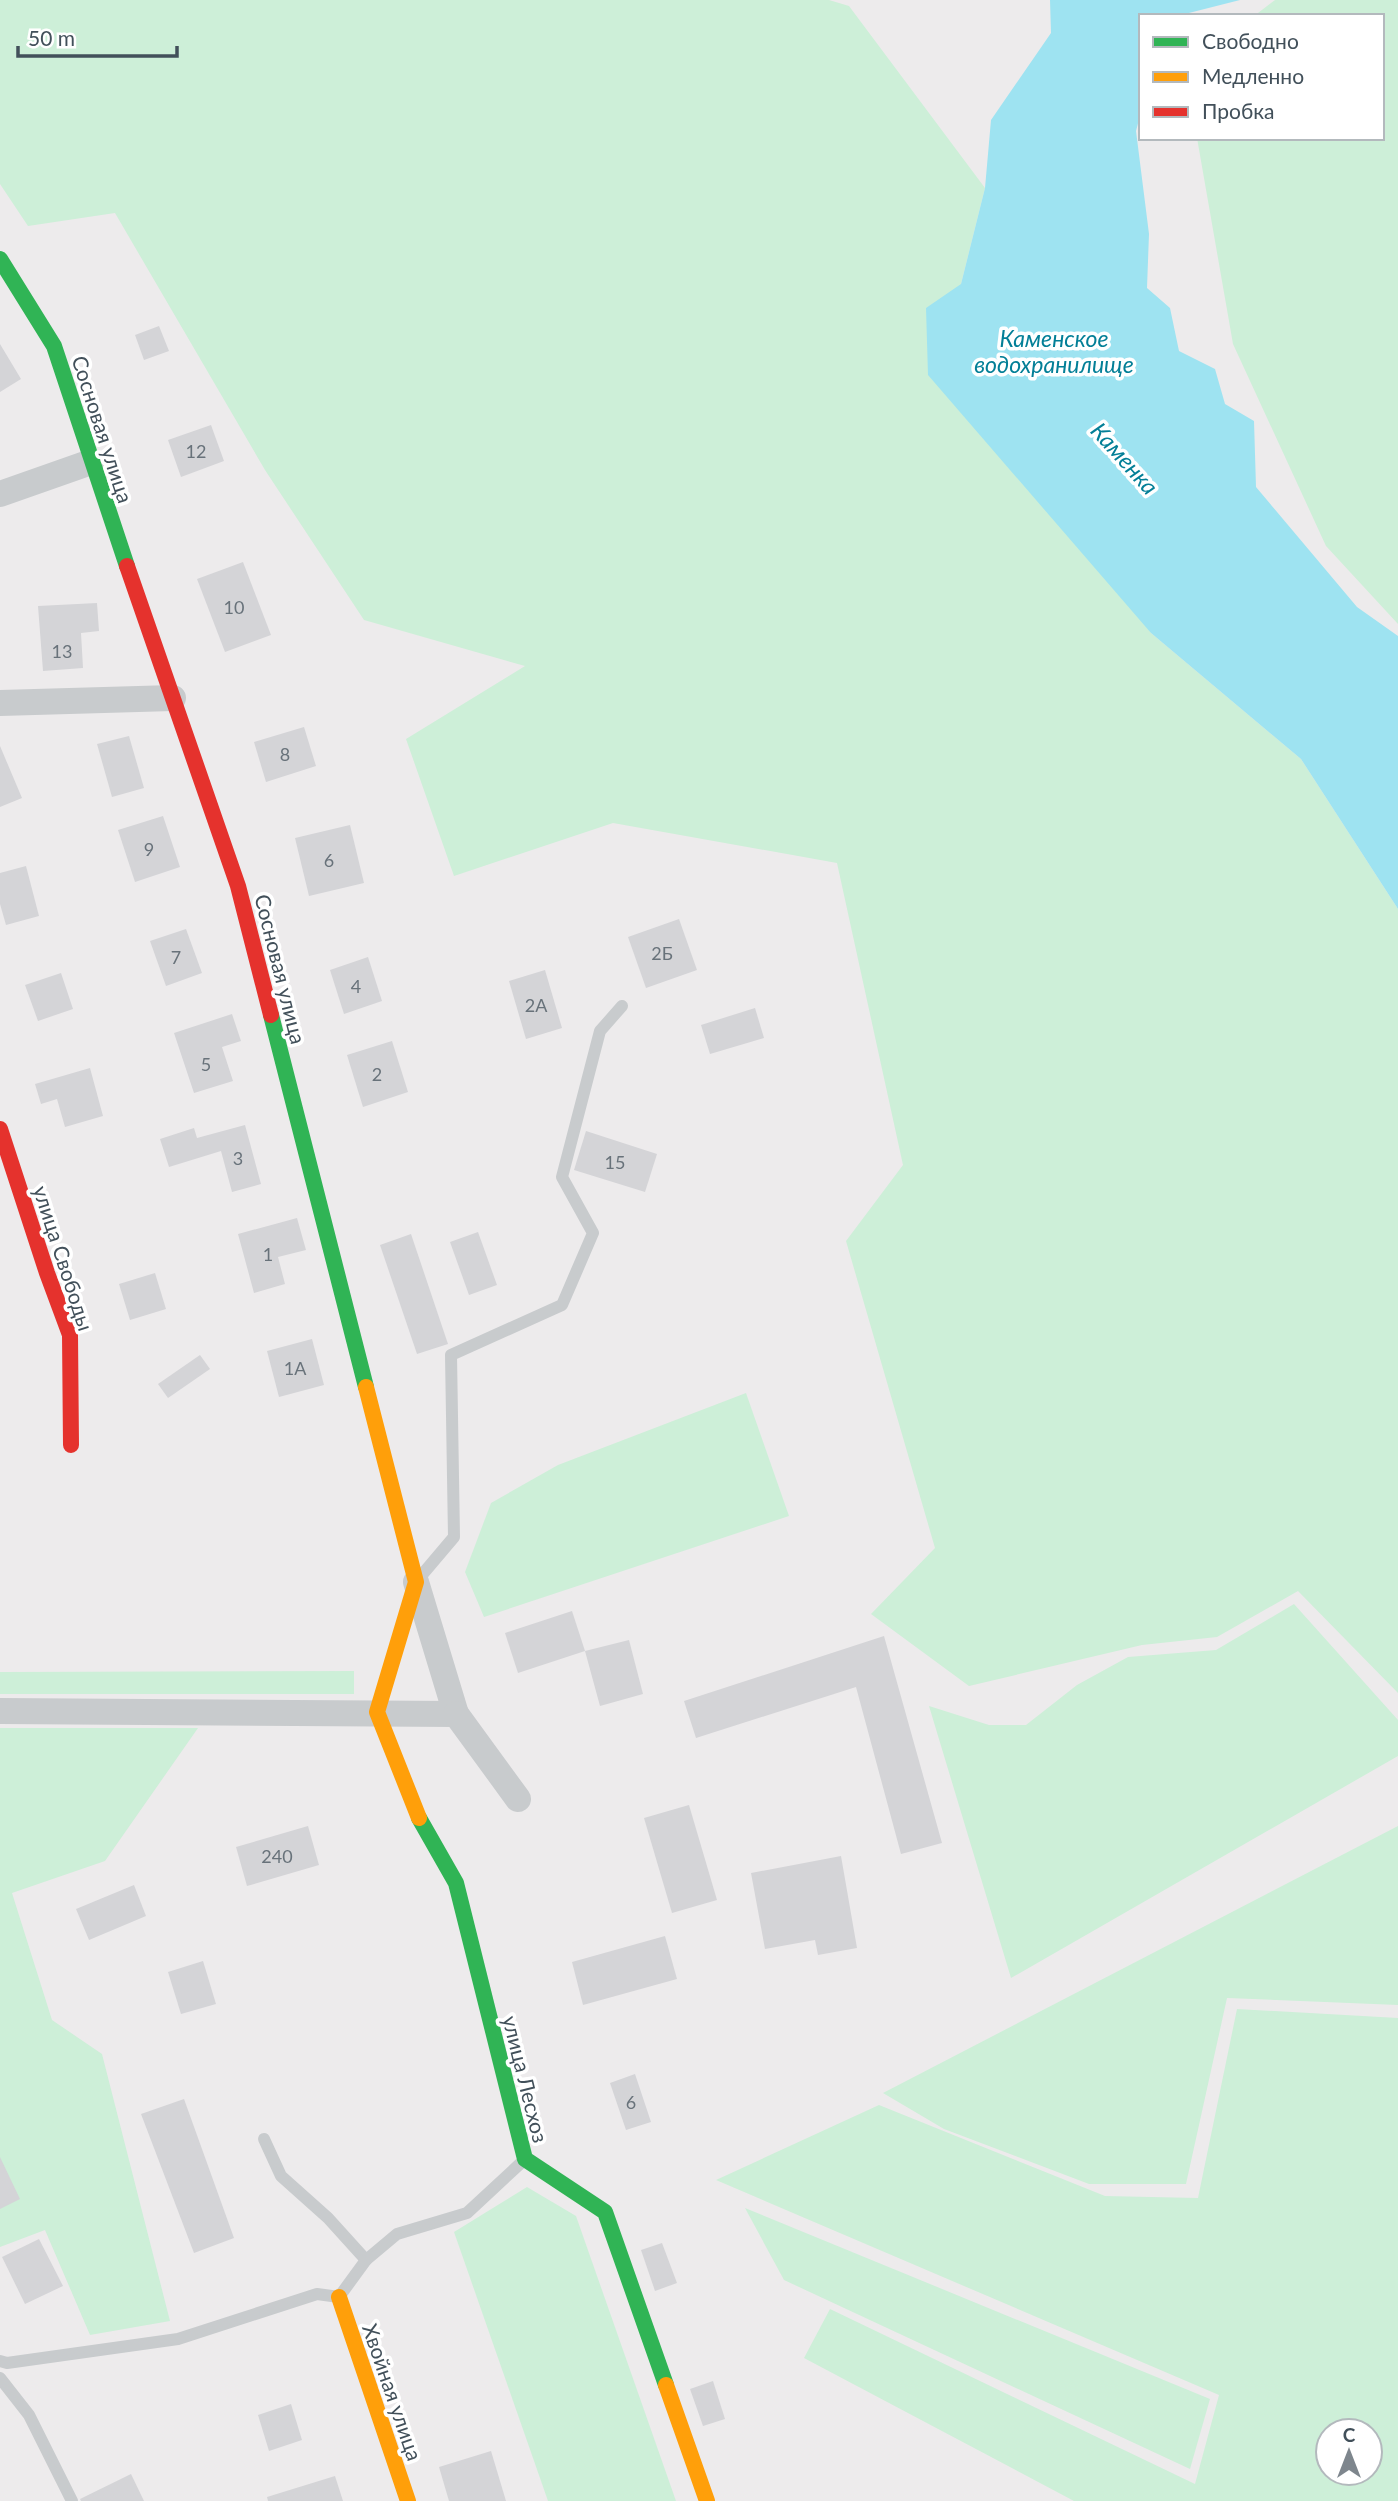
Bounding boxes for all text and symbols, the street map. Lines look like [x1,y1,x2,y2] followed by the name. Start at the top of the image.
[18,14,177,58] scale bar
[1139,14,1384,140] legend
[28,25,75,50] text: 50 m
[1202,28,1299,53] text: Свободно
[1202,63,1304,88] text: Медленно
[1202,98,1275,123] text: Пробка
[974,324,1134,378] water label: Каменское водохранилище
[67,352,139,506] street label: Сосновая улица
[1085,416,1165,500] water label: Каменка
[186,440,206,462] house number: 12
[224,596,244,618] house number: 10
[52,640,72,662] house number: 13
[280,743,290,765] house number: 8
[144,838,154,860] house number: 9
[324,849,334,871] house number: 6
[250,892,312,1046] street label: Сосновая улица
[651,942,673,964] house number: 2Б
[171,946,181,968] house number: 7
[351,975,361,997] house number: 4
[525,994,548,1016] house number: 2А
[201,1053,211,1075] house number: 5
[372,1063,382,1085] house number: 2
[233,1147,243,1169] house number: 3
[605,1151,625,1173] house number: 15
[29,1182,99,1334] street label: улица Свободы
[263,1243,273,1265] house number: 1
[284,1357,307,1379] house number: 1А
[261,1845,293,1867] house number: 240
[498,2013,554,2145] street label: улица Лесхоз
[626,2091,636,2113] house number: 6
[358,2320,428,2464] street label: Хвойная улица
[1314,2417,1384,2487] north arrow
[1343,2423,1356,2446] text: С

